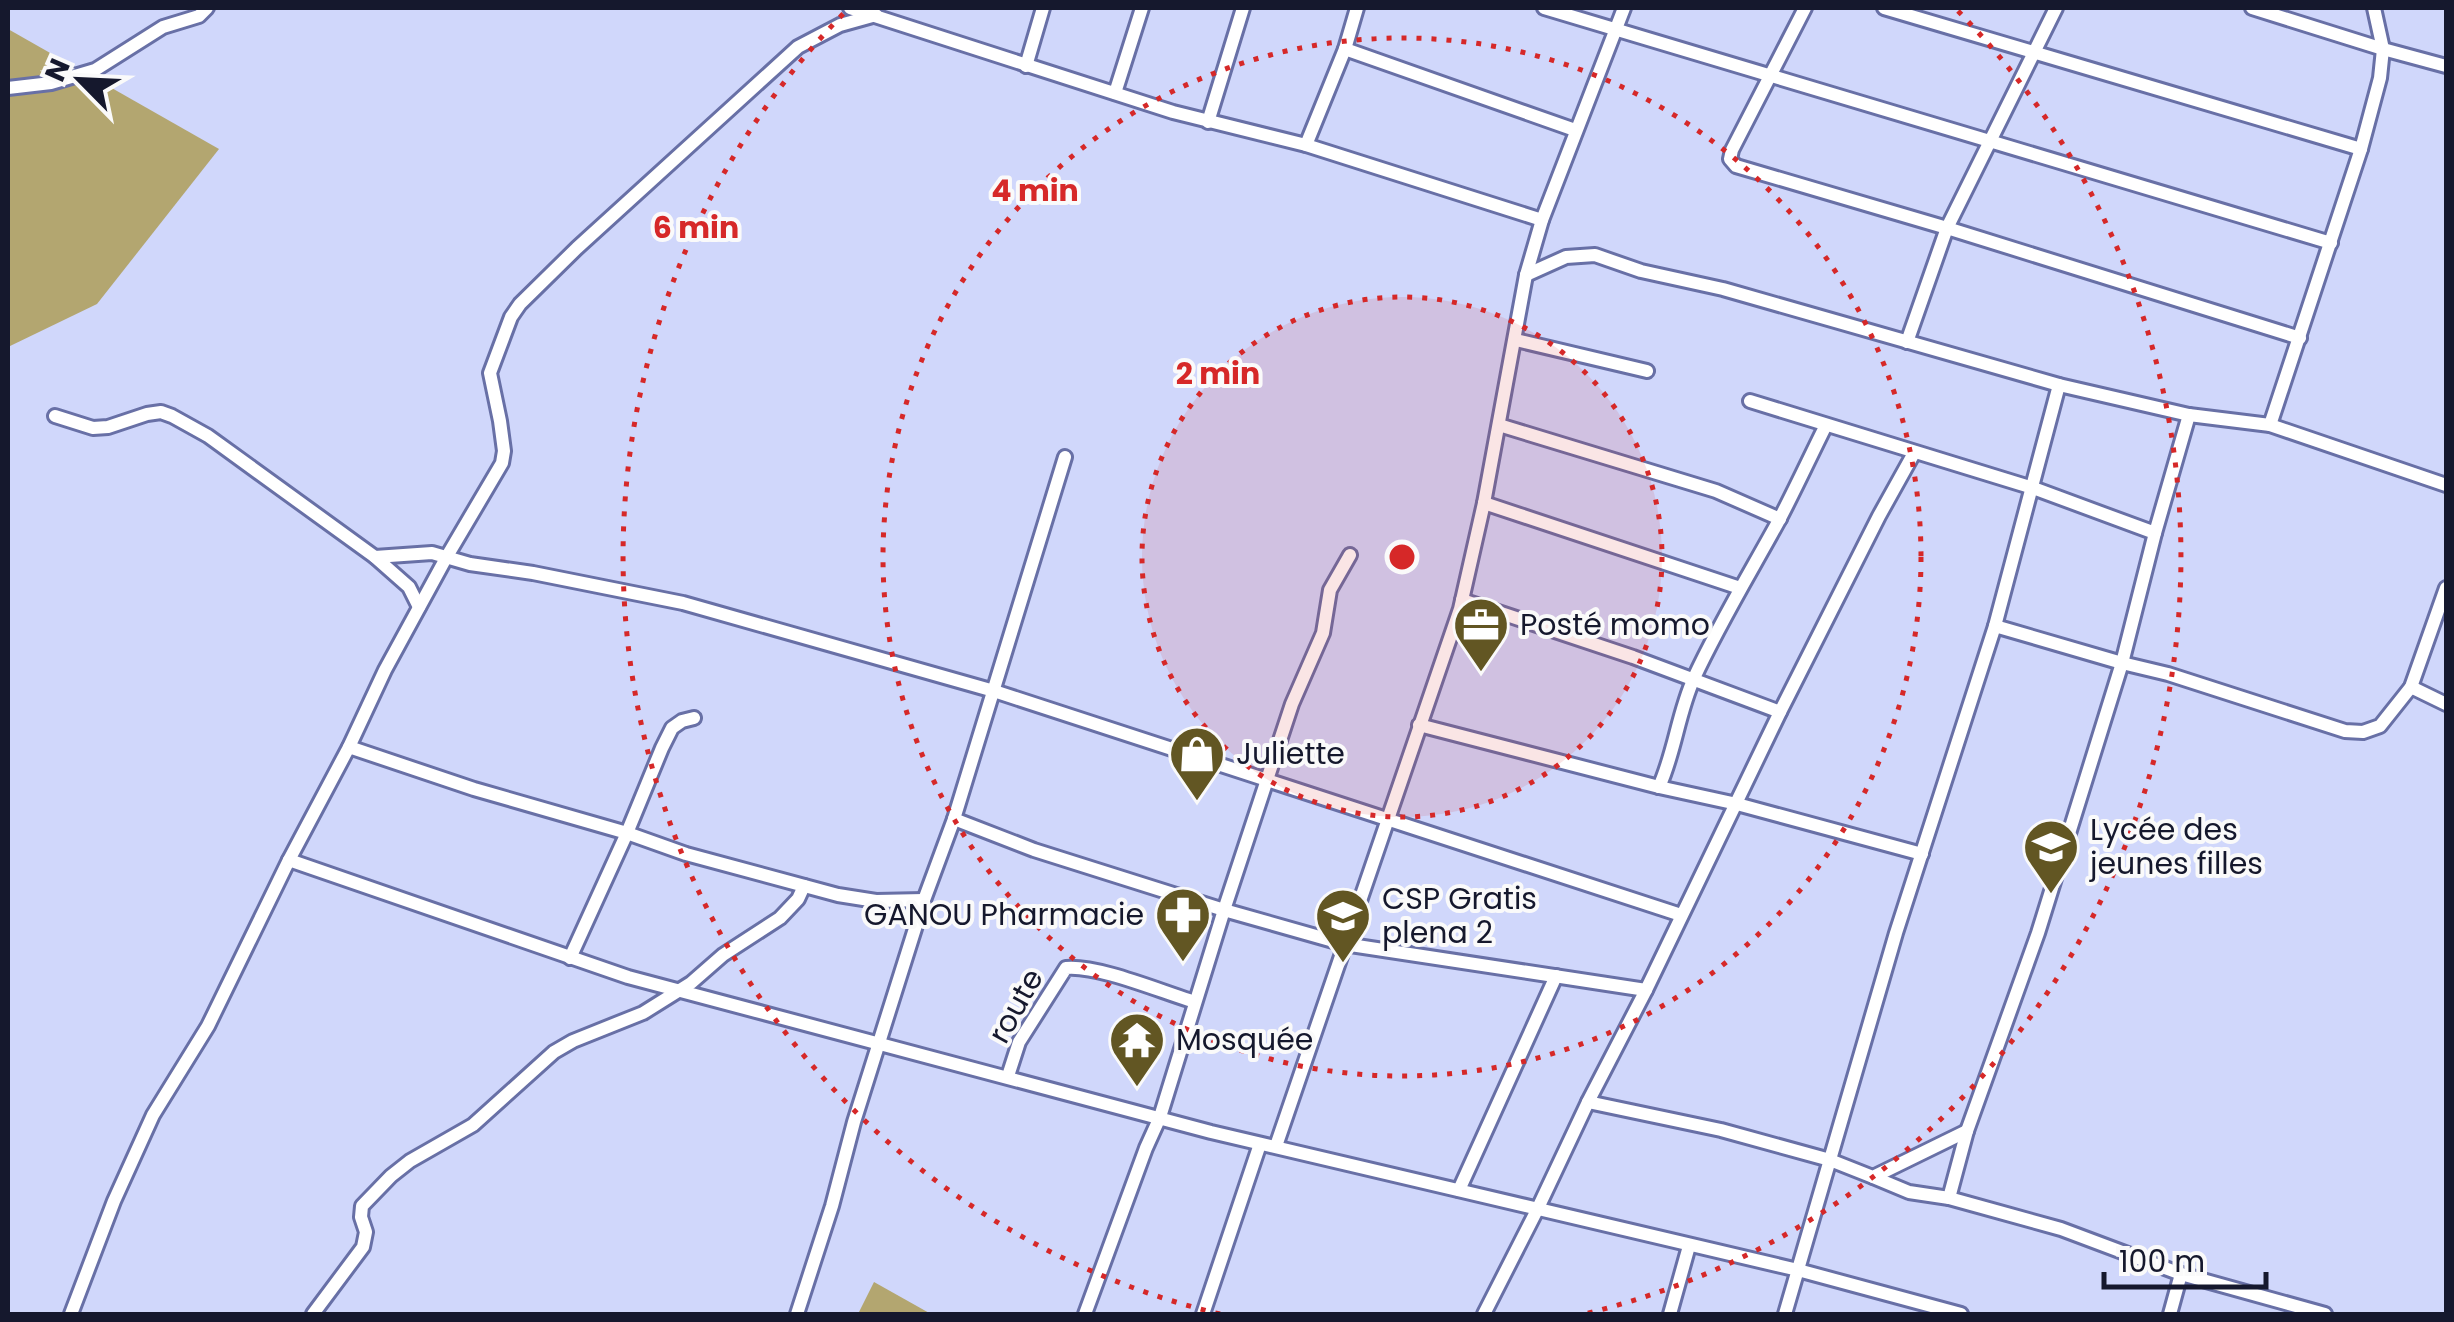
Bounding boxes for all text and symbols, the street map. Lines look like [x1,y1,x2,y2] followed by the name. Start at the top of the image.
[30,30,130,130] north arrow
[36,52,80,88] text: N
[991,169,1079,212] text: 4 min
[653,206,739,249] text: 6 min
[1176,352,1260,395] text: 2 min
[1384,539,1420,575] centre of rings
[1451,595,1511,674] office icon: Posté momo
[1520,603,1710,646] place label: Posté momo
[1167,724,1227,803] shop icon: Juliette
[1236,732,1345,775] place label: Juliette
[2089,808,2263,885] place label: Lycée des jeunes filles
[2021,817,2081,896] school or university icon: Lycée des jeunes filles
[1382,877,1537,954] place label: CSP Gratis plena 2
[1153,885,1213,964] pharmacy icon: GANOU Pharmacie
[1313,886,1373,965] school or university icon: CSP Gratis plena 2
[864,893,1144,936] place label: GANOU Pharmacie
[978,961,1054,1051] street label: route
[1107,1010,1167,1089] temple icon: Mosquée
[1176,1018,1313,1061] place label: Mosquée
[2104,1227,2266,1289] scale bar
[2119,1240,2205,1283] text: 100 m

